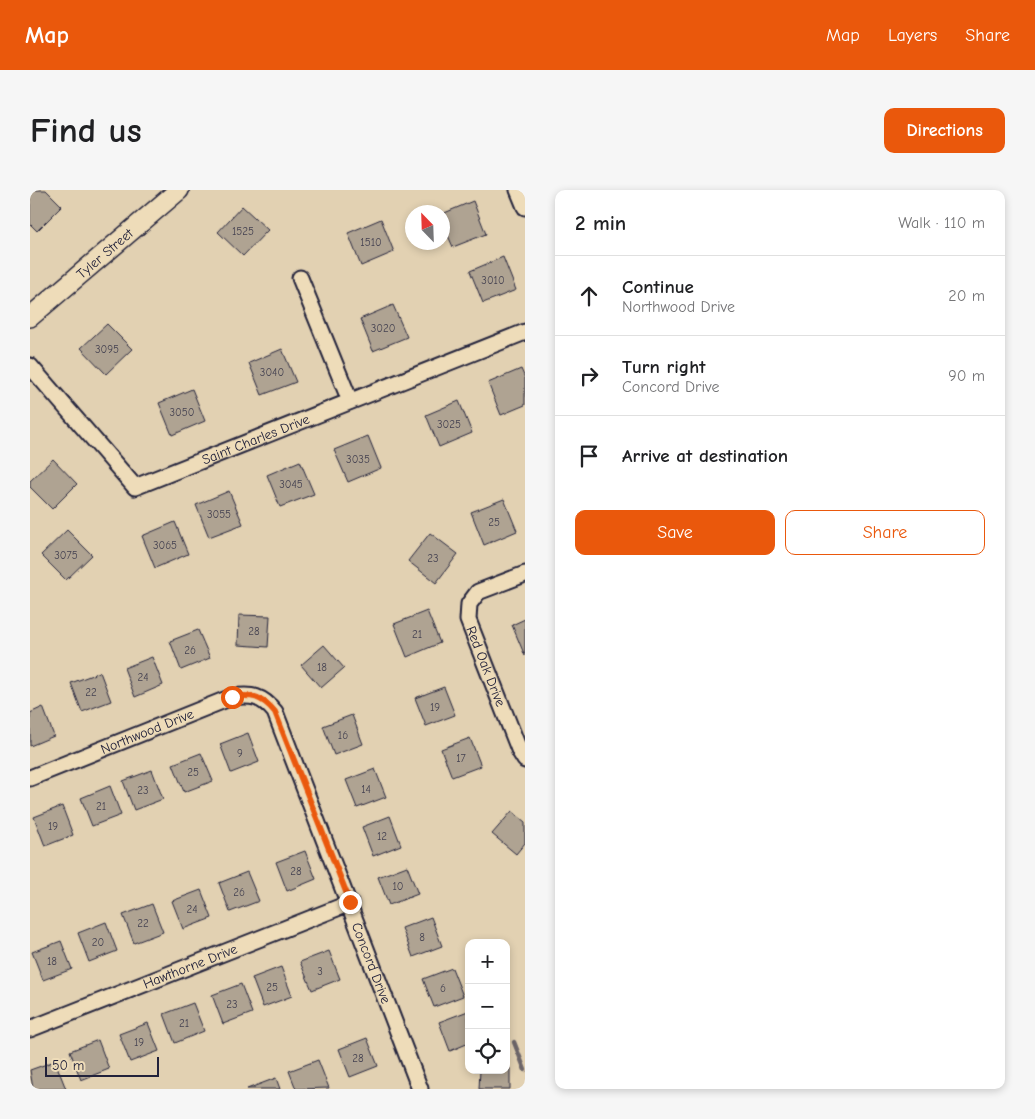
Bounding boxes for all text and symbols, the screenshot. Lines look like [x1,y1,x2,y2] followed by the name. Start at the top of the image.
[25,21,69,49] text: Map
[826,25,860,46] text: Map
[888,25,937,46] text: Layers
[965,25,1010,46] text: Share
[884,108,1005,153] button: Directions
[30,110,142,151] text: Find us
[405,205,450,250] north arrow
[575,211,626,235] text: 2 min
[898,214,985,232] text: Walk · 110 m
[73,224,137,282] street label: Tyler Street
[232,225,254,238] house number: 1525
[360,236,382,249] house number: 1510
[481,274,505,287] house number: 3010
[622,276,694,298] text: Continue
[575,282,603,310] icon: ahead
[948,287,985,305] text: 20 m
[622,298,735,316] text: Northwood Drive
[371,322,395,335] house number: 3020
[95,343,119,356] house number: 3095
[622,356,706,378] text: Turn right
[575,362,603,390] icon: right
[260,366,284,379] house number: 3040
[948,367,985,385] text: 90 m
[622,378,719,396] text: Concord Drive
[170,406,194,419] house number: 3050
[199,410,312,468] street label: Saint Charles Drive
[437,418,461,431] house number: 3025
[575,442,603,470] icon: arrive
[622,445,788,467] text: Arrive at destination
[346,453,370,466] house number: 3035
[279,478,303,491] house number: 3045
[207,508,231,521] house number: 3055
[575,510,775,555] button: Save
[785,510,985,555] button: Share
[488,516,500,529] house number: 25
[153,539,177,552] house number: 3065
[54,549,78,562] house number: 3075
[427,552,439,565] house number: 23
[463,623,510,709] street label: Red Oak Drive
[248,625,260,638] house number: 28
[412,628,422,641] house number: 21
[184,644,196,657] house number: 26
[317,661,327,674] house number: 18
[137,671,149,684] house number: 24
[85,686,97,699] house number: 22
[221,686,244,709] route start
[430,701,440,714] house number: 19
[98,705,196,757] street label: Northwood Drive
[338,729,348,742] house number: 16
[237,747,243,760] house number: 9
[456,752,466,765] house number: 17
[187,766,199,779] house number: 25
[361,783,371,796] house number: 14
[137,784,149,797] house number: 23
[96,800,106,813] house number: 21
[48,820,58,833] house number: 19
[377,830,387,843] house number: 12
[290,865,302,878] house number: 28
[392,880,404,893] house number: 10
[233,886,245,899] house number: 26
[339,891,362,914] route end
[186,903,198,916] house number: 24
[137,917,149,930] house number: 22
[348,920,395,1006] street label: Concord Drive
[419,931,425,944] house number: 8
[92,936,104,949] house number: 20
[465,939,510,1074] map controls
[465,939,510,984] button: +
[140,940,240,992] street label: Hawthorne Drive
[47,955,57,968] house number: 18
[317,965,323,978] house number: 3
[266,981,278,994] house number: 25
[440,982,446,995] house number: 6
[465,984,510,1029] button: −
[226,998,238,1011] house number: 23
[179,1017,189,1030] house number: 21
[465,1029,510,1074] button: locate
[134,1036,144,1049] house number: 19
[352,1052,364,1065] house number: 28
[45,1054,159,1077] scale bar
[52,1057,84,1074] text: 50 m

